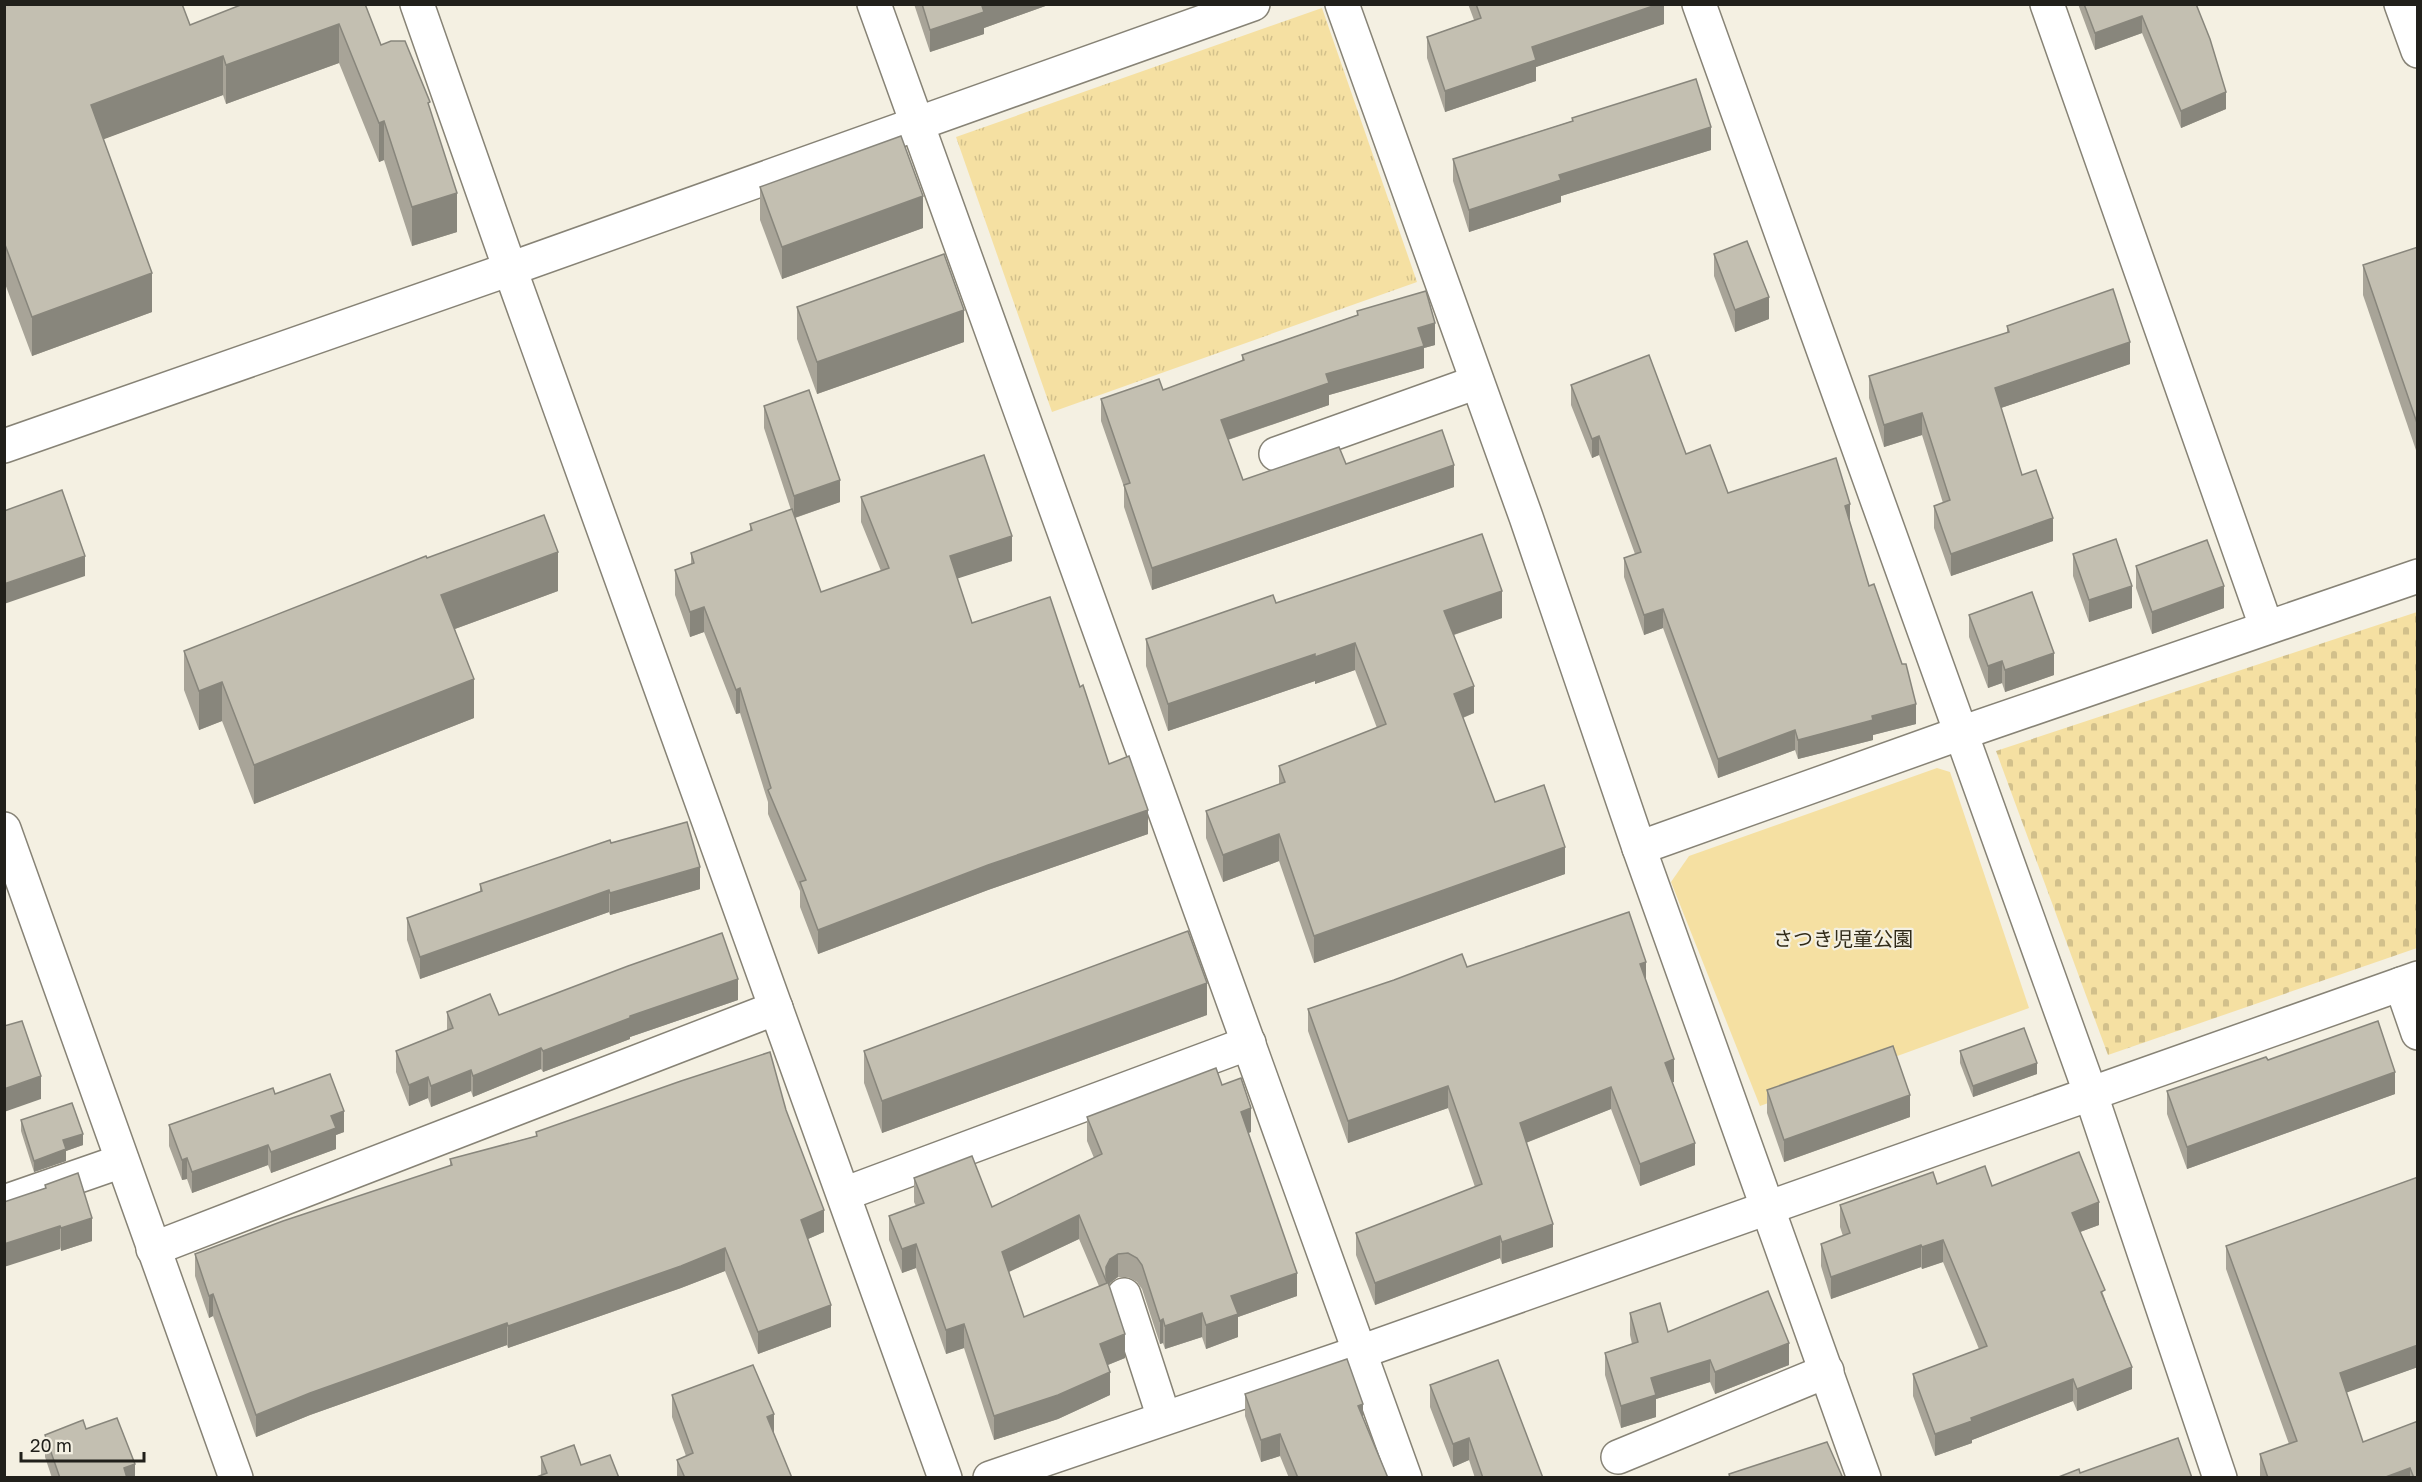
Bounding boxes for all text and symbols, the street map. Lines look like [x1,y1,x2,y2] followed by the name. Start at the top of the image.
[1773,926,1913,950] park label: さつき児童公園
[21,1425,144,1463] scale bar
[30,1434,72,1456] text: 20 m

